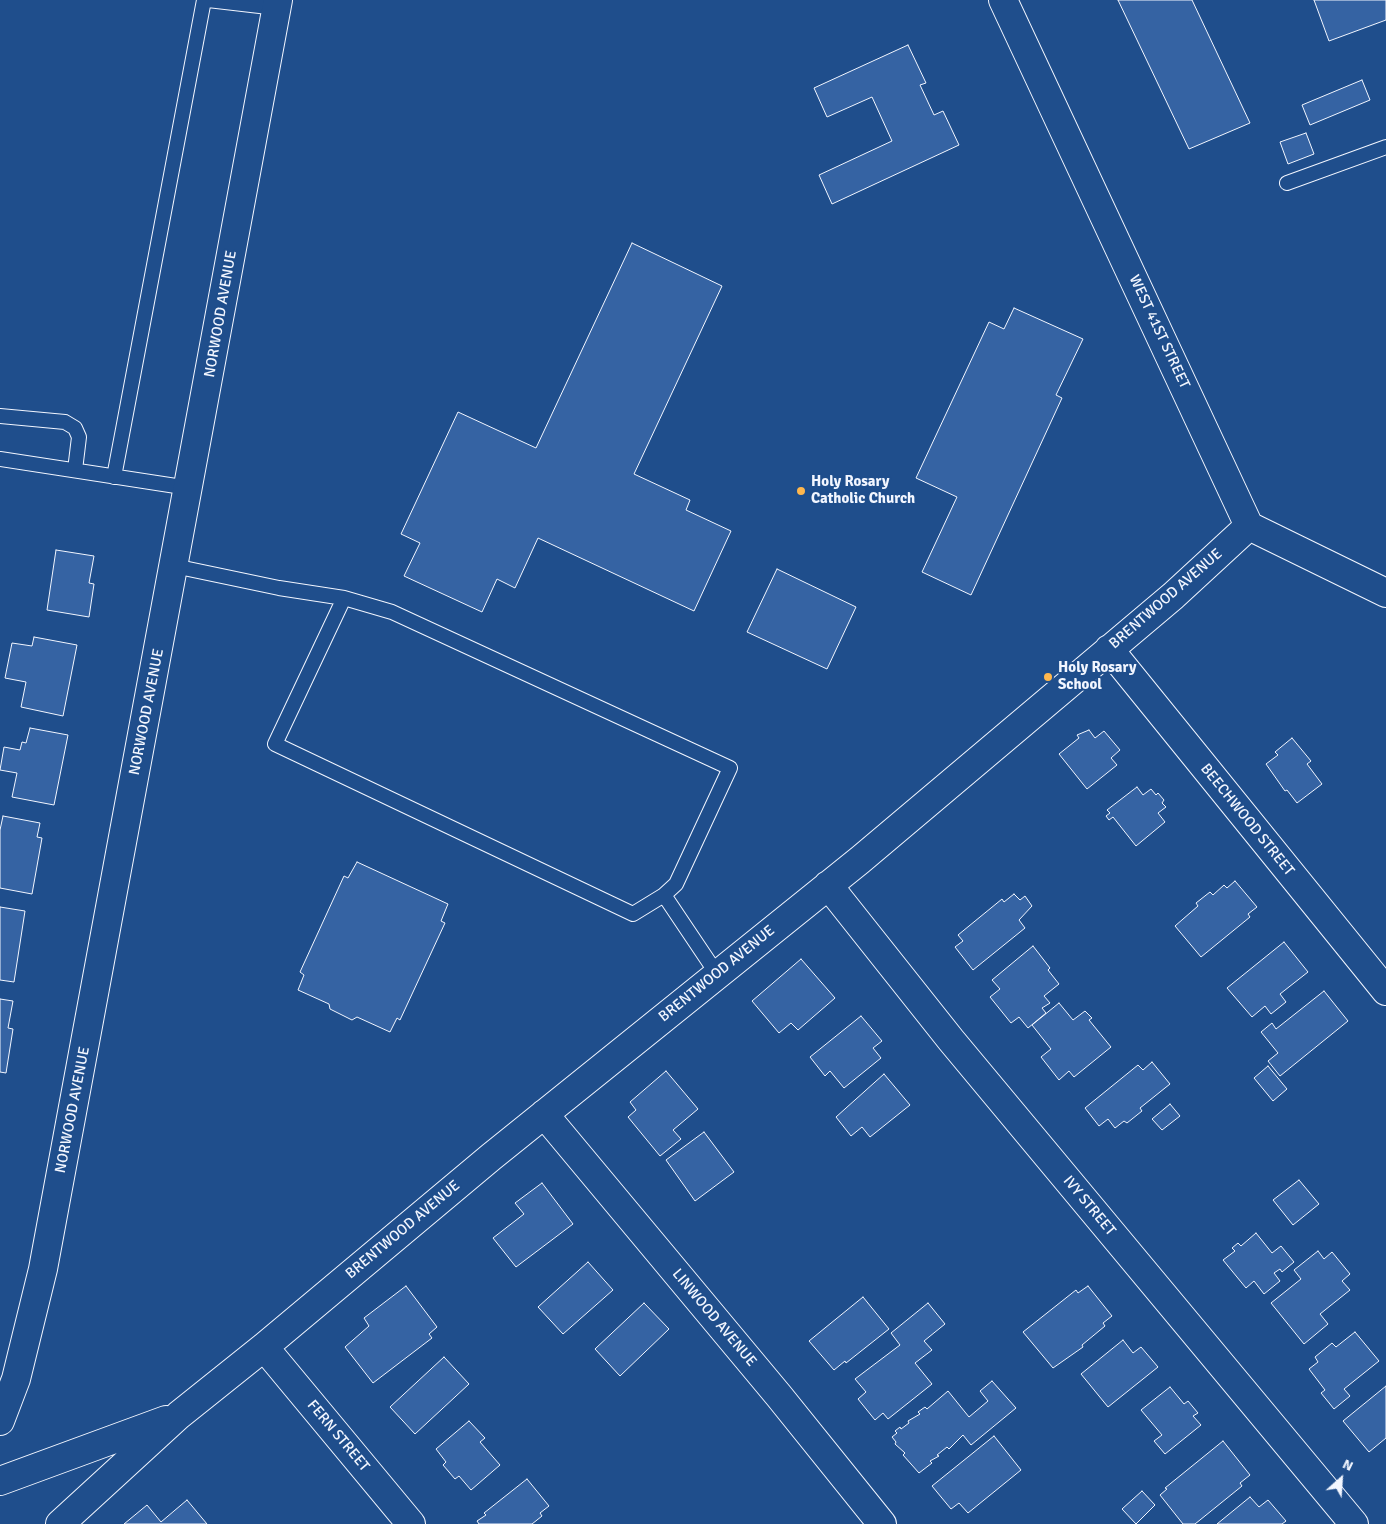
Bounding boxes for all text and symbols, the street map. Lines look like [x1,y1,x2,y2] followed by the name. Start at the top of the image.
[201,249,241,379] street label: NORWOOD AVENUE
[1125,272,1193,392] street label: WEST 41ST STREET
[811,473,915,508] place label: Holy Rosary Catholic Church
[795,485,807,497] marker: Holy Rosary Catholic Church
[1106,545,1226,653] street label: BRENTWOOD AVENUE
[126,647,168,777] street label: NORWOOD AVENUE
[1058,659,1136,694] place label: Holy Rosary School
[1042,671,1054,683] marker: Holy Rosary School
[1196,760,1298,880] street label: BEECHWOOD STREET
[655,922,779,1026] street label: BRENTWOOD AVENUE
[52,1045,94,1175] street label: NORWOOD AVENUE
[1059,1172,1119,1240] street label: IVY STREET
[342,1177,464,1283] street label: BRENTWOOD AVENUE
[668,1266,760,1370] street label: LINWOOD AVENUE
[303,1397,373,1475] street label: FERN STREET
[1316,1454,1366,1504] north arrow
[1340,1455,1356,1475] text: N

